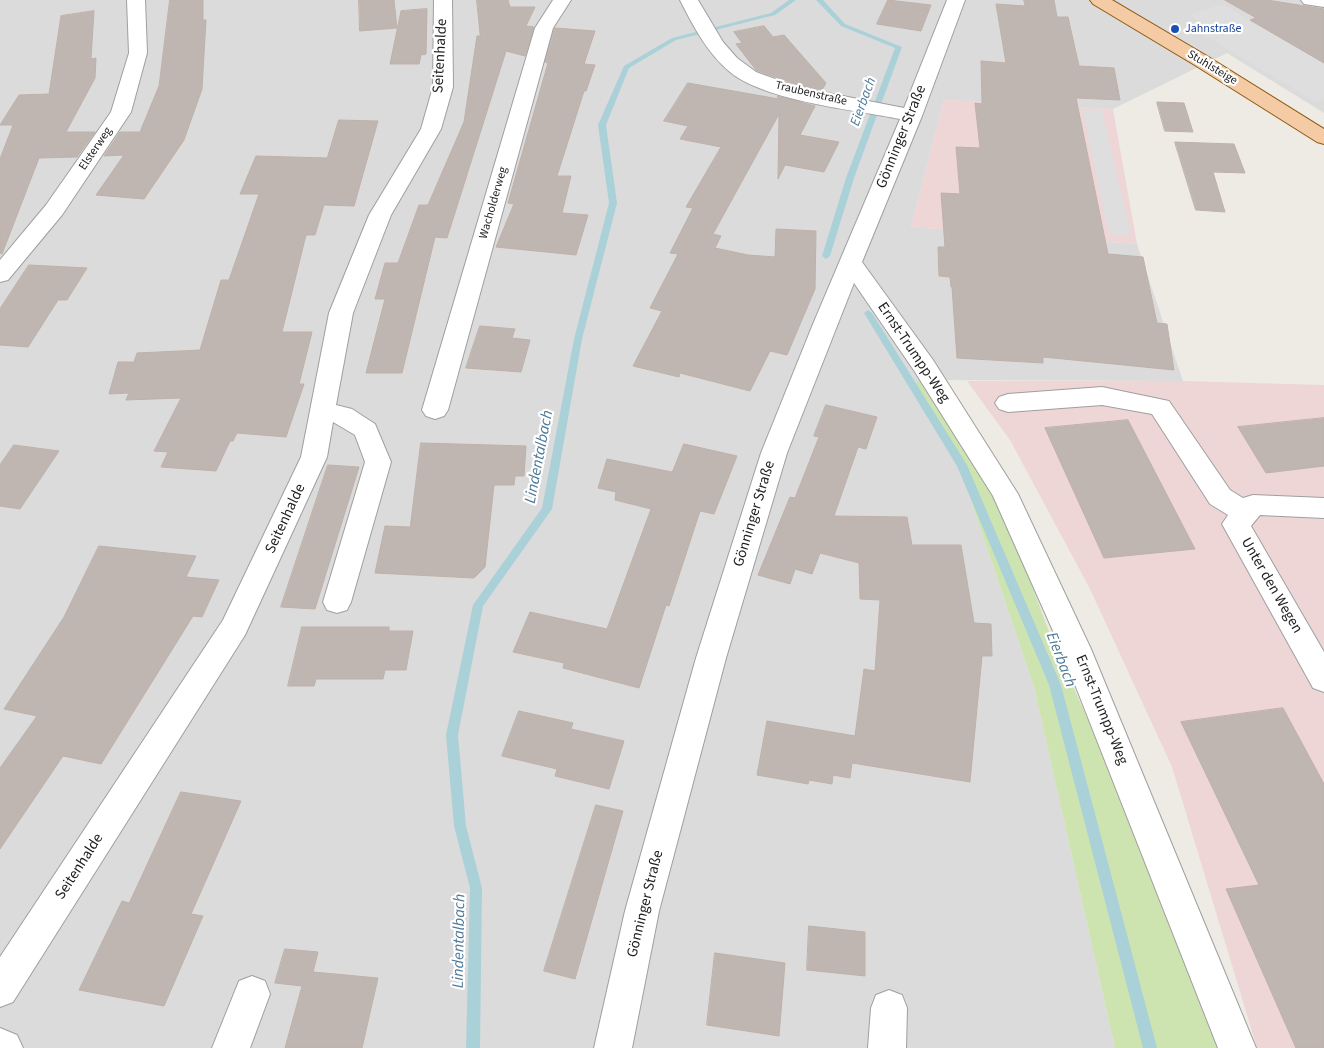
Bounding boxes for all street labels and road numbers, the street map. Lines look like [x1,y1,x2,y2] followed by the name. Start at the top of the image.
[430,18,452,94] street label: Seitenhalde
[1184,47,1240,89] street label: Stuhlsteige
[774,79,848,109] street label: Traubenstraße
[873,83,931,191] street label: Gönninger Straße
[76,125,116,173] street label: Elsterweg
[477,165,511,241] street label: Wacholderweg
[873,299,953,407] street label: Ernst-Trumpp-Weg
[730,459,780,569] street label: Gönninger Straße
[262,481,310,557] street label: Seitenhalde
[1236,535,1306,637] street label: Unter den Wegen
[1071,652,1131,768] street label: Ernst-Trumpp-Weg
[52,831,108,903] street label: Seitenhalde
[624,849,668,959] street label: Gönninger Straße

